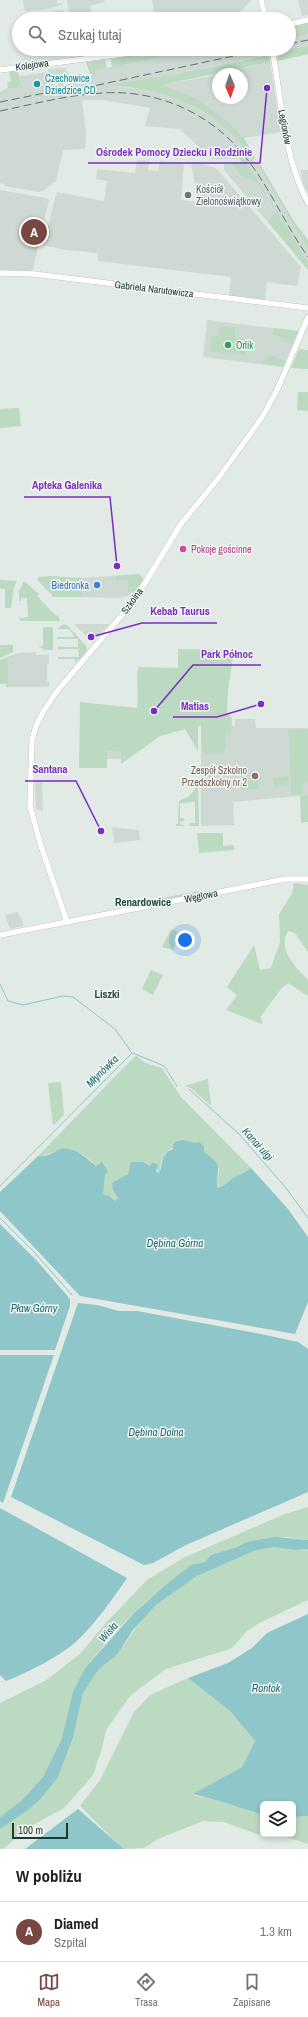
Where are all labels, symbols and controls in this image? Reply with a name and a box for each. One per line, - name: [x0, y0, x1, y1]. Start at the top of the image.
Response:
- search box: [12, 12, 296, 56]
- icon: search: [26, 23, 48, 45]
- text: Szukaj tutaj: [58, 24, 122, 45]
- street label: Kolejowa: [15, 56, 50, 74]
- north arrow: [212, 68, 248, 104]
- place label: Czechowice Dziedzice CD: [45, 72, 96, 97]
- marker: Czechowice Dziedzice CD: [32, 79, 42, 89]
- street label: Legionów: [275, 108, 295, 146]
- callout: Ośrodek Pomocy Dziecku i Rodzinie: [88, 140, 260, 163]
- text: Ośrodek Pomocy Dziecku i Rodzinie: [96, 145, 252, 159]
- place label: Kościół Zielonoświątkowy: [196, 183, 262, 208]
- marker: Kościół Zielonoświątkowy: [183, 190, 193, 200]
- pin: A: [21, 217, 47, 247]
- street label: Gabriela Narutowicza: [114, 278, 195, 300]
- place label: Orlik: [236, 339, 254, 352]
- marker: Orlik: [223, 340, 233, 350]
- callout: Apteka Galenika: [24, 474, 110, 497]
- text: Apteka Galenika: [32, 478, 102, 492]
- place label: Pokoje gościnne: [191, 543, 252, 556]
- marker: Pokoje gościnne: [178, 544, 188, 554]
- place label: Biedronka: [52, 579, 89, 592]
- marker: Biedronka: [92, 580, 102, 590]
- street label: Szkolna: [118, 585, 146, 617]
- callout: Kebab Taurus: [142, 600, 217, 623]
- text: Kebab Taurus: [150, 604, 210, 618]
- callout: Park Północ: [193, 642, 261, 665]
- text: Park Północ: [201, 647, 253, 661]
- callout: Matias: [173, 694, 217, 717]
- text: Matias: [181, 699, 209, 713]
- callout: Santana: [25, 758, 76, 781]
- text: Santana: [32, 762, 68, 776]
- place label: Zespół Szkolno Przedszkolny nr 2: [182, 764, 247, 789]
- marker: Zespół Szkolno Przedszkolny nr 2: [250, 771, 260, 781]
- street label: Węglowa: [183, 886, 219, 906]
- district label: Renardowice: [115, 895, 171, 909]
- your location: [175, 930, 195, 950]
- district label: Liszki: [94, 987, 120, 1001]
- water label: Młynówka: [83, 1052, 121, 1090]
- water label: Kanał ulgi: [239, 1124, 277, 1164]
- water label: Dębina Górna: [147, 1236, 203, 1250]
- water label: Pław Górny: [11, 1301, 58, 1315]
- water label: Dębina Dolna: [128, 1425, 184, 1439]
- water label: Wisła: [95, 1619, 121, 1645]
- water label: Rontok: [252, 1681, 281, 1695]
- map controls: [260, 1801, 296, 1837]
- button: layers: [260, 1801, 296, 1837]
- scale bar: [12, 1821, 68, 1840]
- text: 100 m: [18, 1823, 43, 1837]
- text: W pobliżu: [16, 1864, 82, 1887]
- text: Diamed: [54, 1913, 98, 1934]
- text: A: [25, 1923, 33, 1940]
- text: 1.3 km: [260, 1923, 292, 1940]
- text: Szpital: [54, 1934, 87, 1951]
- tab: Mapa: [38, 1971, 60, 2009]
- tab: Trasa: [135, 1971, 158, 2009]
- tab: Zapisane: [233, 1971, 270, 2009]

